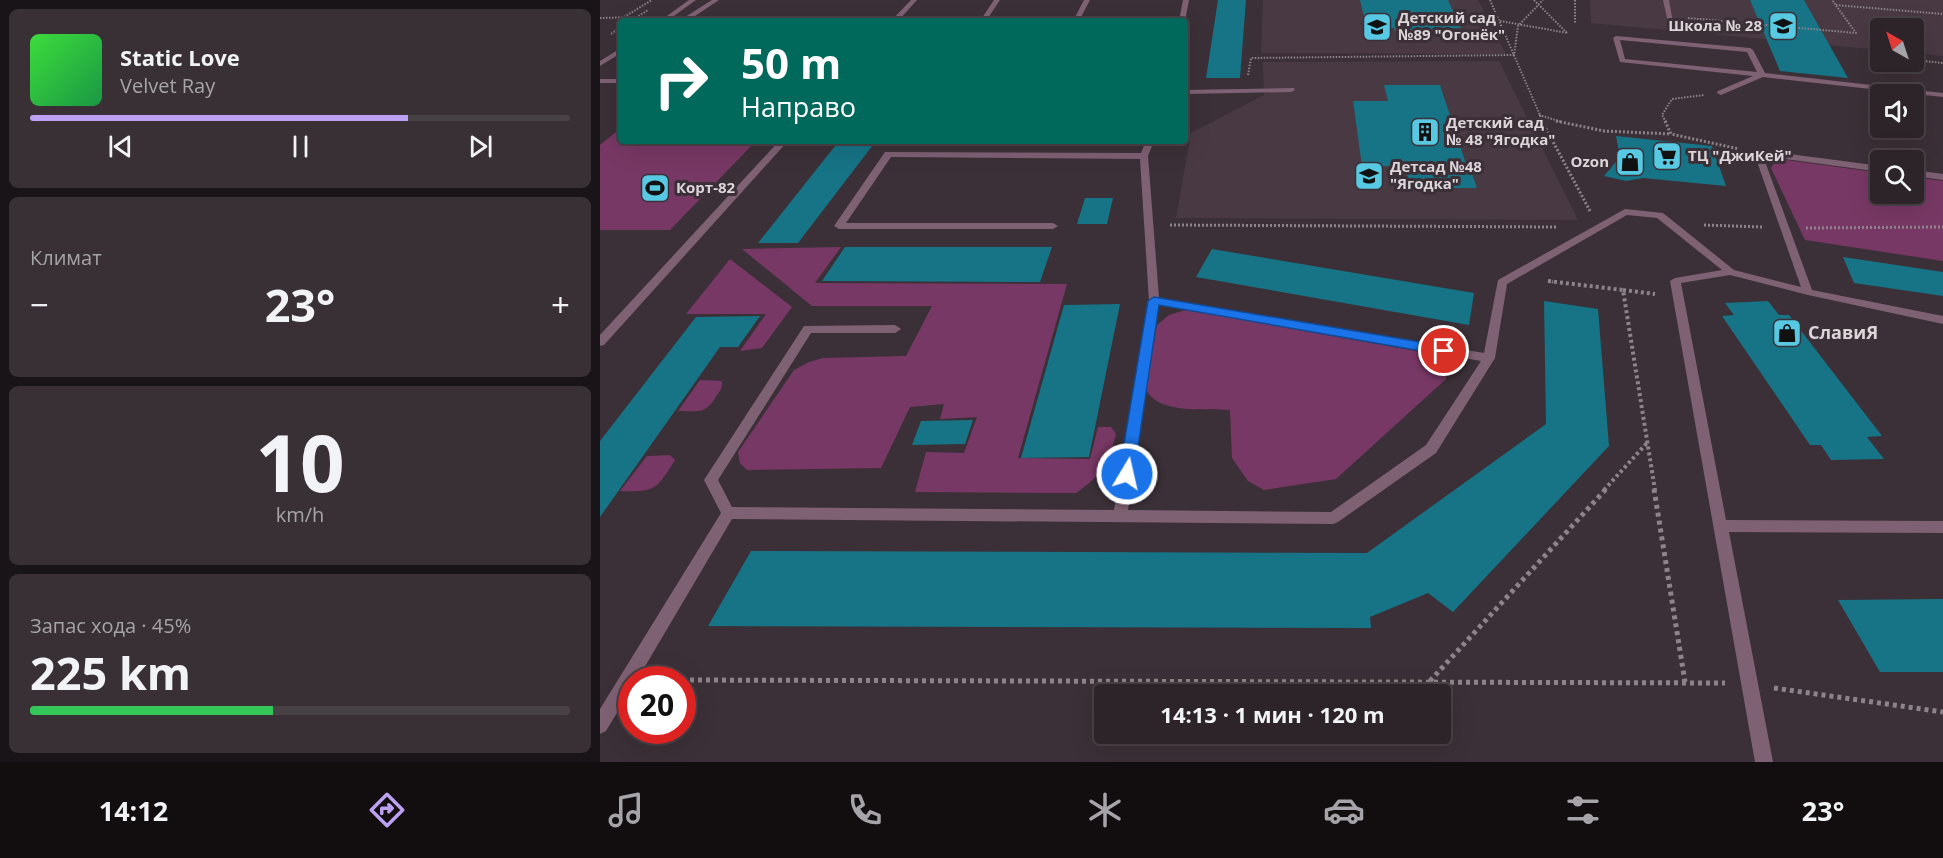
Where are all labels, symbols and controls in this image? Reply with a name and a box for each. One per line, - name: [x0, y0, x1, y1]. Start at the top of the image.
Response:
- place label: Детский сад №89 "Огонёк": [1398, 7, 1505, 44]
- school or university icon: Школа № 28: [1767, 10, 1799, 42]
- school or university icon: Детский сад №89 "Огонёк": [1361, 11, 1393, 43]
- place label: Школа № 28: [1668, 15, 1762, 35]
- north arrow: [1870, 18, 1924, 72]
- map controls: [1870, 18, 1924, 204]
- text: 50 m: [741, 34, 841, 91]
- text: Static Love: [120, 42, 240, 72]
- icon: right: [642, 42, 720, 120]
- text: Velvet Ray: [120, 72, 215, 99]
- button: sound: [1870, 84, 1924, 138]
- text: Направо: [741, 88, 856, 125]
- place label: Детский сад № 48 "Ягодка": [1446, 112, 1555, 149]
- building icon: Детский сад № 48 "Ягодка": [1409, 116, 1441, 148]
- icon: previous: [104, 130, 137, 163]
- icon: pause: [284, 130, 317, 163]
- icon: next: [464, 130, 497, 163]
- supermarket icon: ТЦ "ДжиКей": [1651, 140, 1683, 172]
- place label: ТЦ "ДжиКей": [1688, 145, 1792, 165]
- shop icon: Ozon: [1614, 146, 1646, 178]
- button: search: [1870, 150, 1924, 204]
- place label: Ozon: [1571, 151, 1609, 171]
- place label: Детсад №48 "Ягодка": [1390, 156, 1482, 193]
- school or university icon: Детсад №48 "Ягодка": [1353, 160, 1385, 192]
- sports icon: Корт-82: [639, 172, 671, 204]
- place label: Корт-82: [676, 177, 736, 197]
- text: Климат: [30, 244, 102, 271]
- text: 23°: [265, 274, 335, 335]
- text: −: [30, 282, 49, 327]
- text: +: [551, 282, 570, 327]
- shop icon: СлавиЯ: [1771, 317, 1803, 349]
- place label: СлавиЯ: [1808, 320, 1878, 344]
- pin: [1418, 325, 1469, 376]
- icon: arrive: [1427, 334, 1460, 367]
- text: 10: [255, 409, 345, 515]
- position arrow: [1095, 442, 1159, 506]
- text: km/h: [276, 501, 324, 528]
- text: Запас хода · 45%: [30, 612, 191, 639]
- text: 225 km: [30, 642, 191, 703]
- speed limit sign: 20: [618, 666, 696, 744]
- text: 14:13 · 1 мин · 120 m: [1160, 699, 1385, 729]
- icon: directions: [366, 789, 408, 831]
- icon: music: [605, 789, 647, 831]
- icon: phone: [844, 789, 886, 831]
- icon: climate: [1084, 789, 1126, 831]
- icon: car: [1323, 789, 1365, 831]
- icon: filters: [1562, 789, 1604, 831]
- text: 14:12: [99, 792, 168, 829]
- text: 23°: [1802, 792, 1844, 829]

